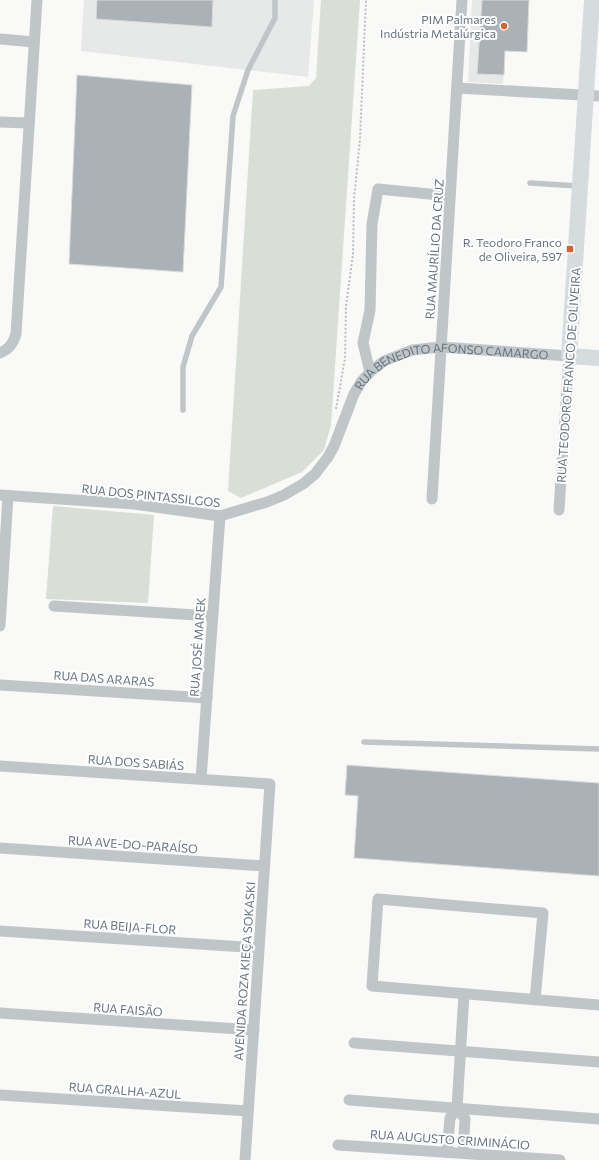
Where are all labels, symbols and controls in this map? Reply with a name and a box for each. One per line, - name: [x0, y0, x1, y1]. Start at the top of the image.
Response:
- place label: PIM Palmares Indústria Metalúrgica: [380, 12, 496, 40]
- marker: PIM Palmares Indústria Metalúrgica: [499, 21, 509, 31]
- street label: RUA MAURÍLIO DA CRUZ: [422, 178, 446, 320]
- place label: R. Teodoro Franco de Oliveira, 597: [463, 235, 562, 263]
- marker: R. Teodoro Franco de Oliveira, 597: [565, 244, 575, 254]
- street label: RUA TEODORO FRANCO DE OLIVEIRA: [553, 267, 583, 483]
- street label: RUA BENEDITO AFONSO CAMARGO: [351, 340, 549, 392]
- street label: RUA DOS PINTASSILGOS: [81, 481, 221, 509]
- street label: RUA JOSÉ MAREK: [187, 597, 208, 697]
- street label: RUA DAS ARARAS: [53, 667, 155, 689]
- street label: RUA DOS SABIÁS: [87, 752, 185, 772]
- street label: RUA AVE-DO-PARAÍSO: [68, 832, 199, 856]
- street label: AVENIDA ROZA KIEÇA SOKASKI: [231, 881, 257, 1061]
- street label: RUA BEIJA-FLOR: [83, 916, 177, 937]
- street label: RUA FAISÃO: [93, 1000, 163, 1018]
- street label: RUA GRALHA-AZUL: [68, 1079, 182, 1101]
- street label: RUA AUGUSTO CRIMINÁCIO: [370, 1126, 531, 1152]

